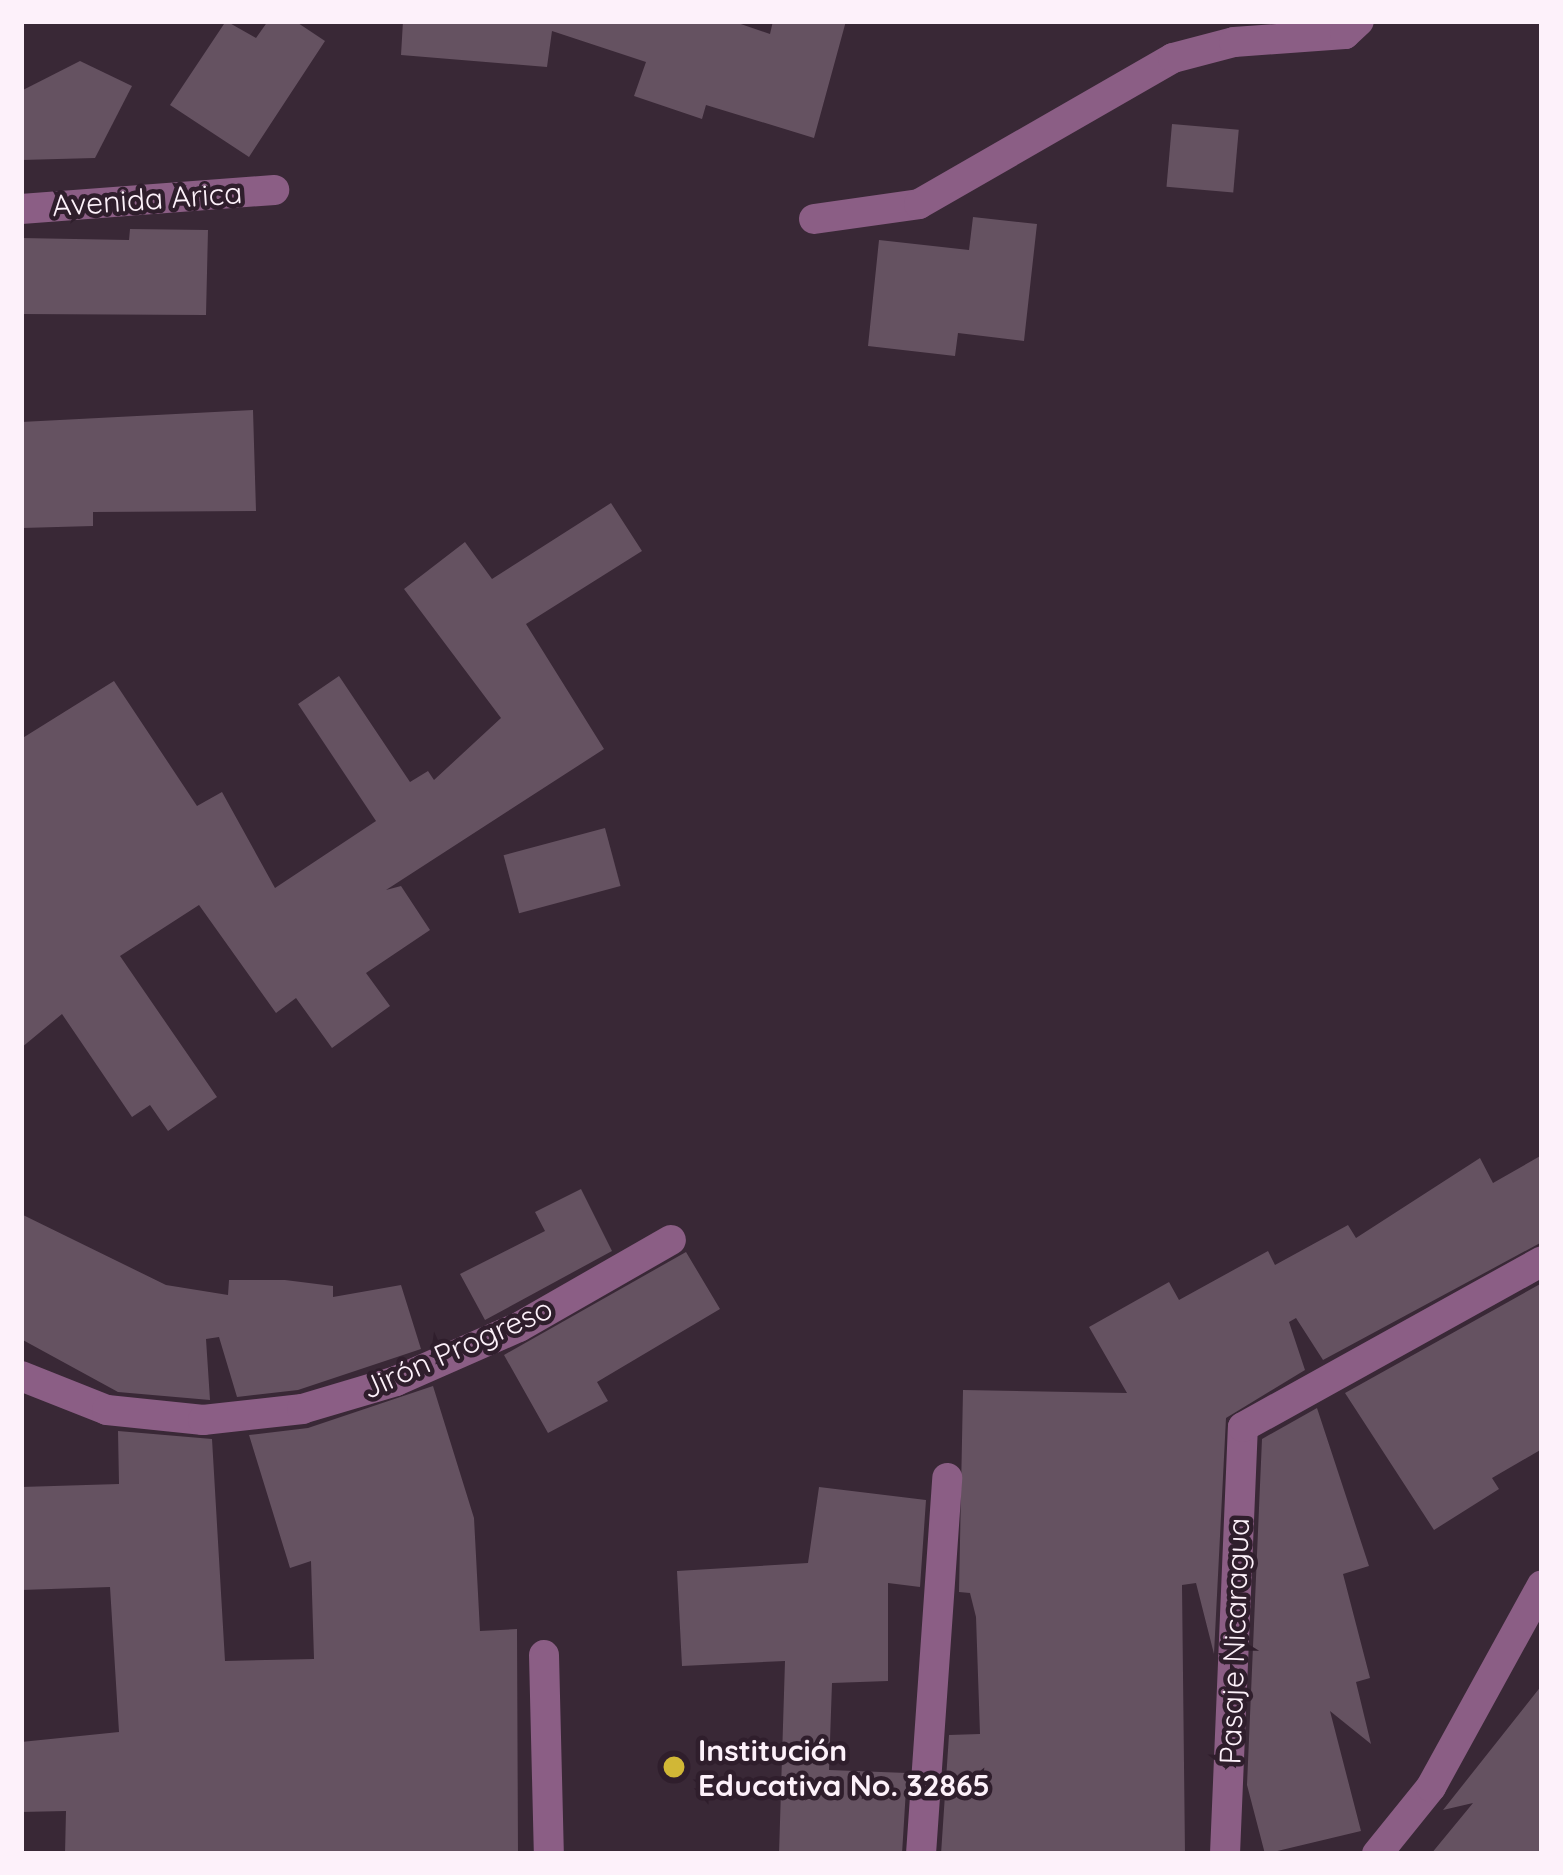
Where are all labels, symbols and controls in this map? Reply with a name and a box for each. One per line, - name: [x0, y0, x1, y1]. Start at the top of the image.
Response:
- street label: Avenida Arica: [51, 174, 243, 224]
- street label: Jirón Progreso: [356, 1290, 558, 1406]
- street label: Pasaje Nicaragua: [1212, 1517, 1256, 1765]
- place label: Institución Educativa No. 32865: [698, 1732, 990, 1802]
- marker: Institución Educativa No. 32865: [661, 1754, 687, 1780]

